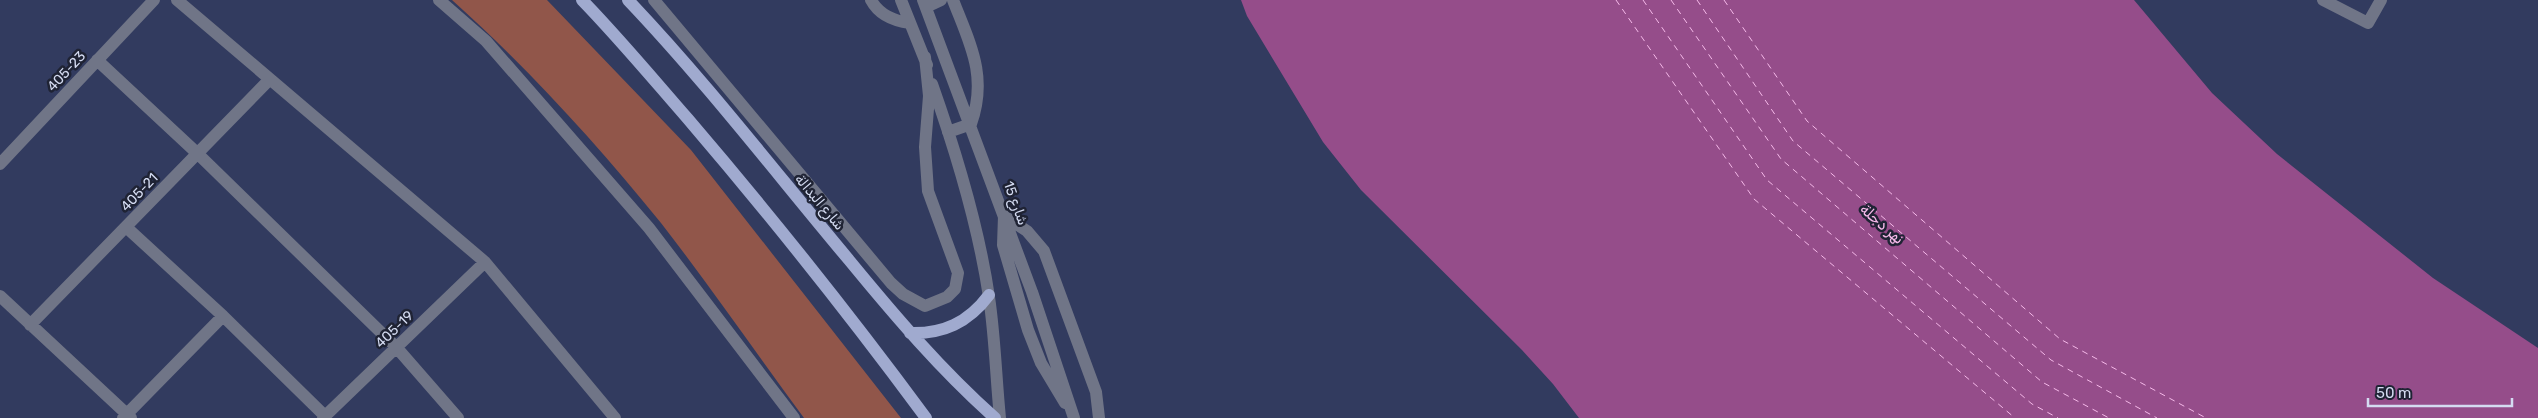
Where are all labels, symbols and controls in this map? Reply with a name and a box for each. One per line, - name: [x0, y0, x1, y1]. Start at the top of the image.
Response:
- street label: 405-23: [44, 48, 89, 95]
- street label: 405-21: [117, 170, 162, 215]
- street label: شارع البدالة: [790, 171, 848, 235]
- street label: شارع 15: [998, 179, 1031, 228]
- water label: نهر دجلة: [1856, 200, 1908, 248]
- street label: 405-19: [372, 307, 417, 352]
- scale bar: [2368, 376, 2512, 408]
- text: 50 m: [2376, 384, 2411, 402]

